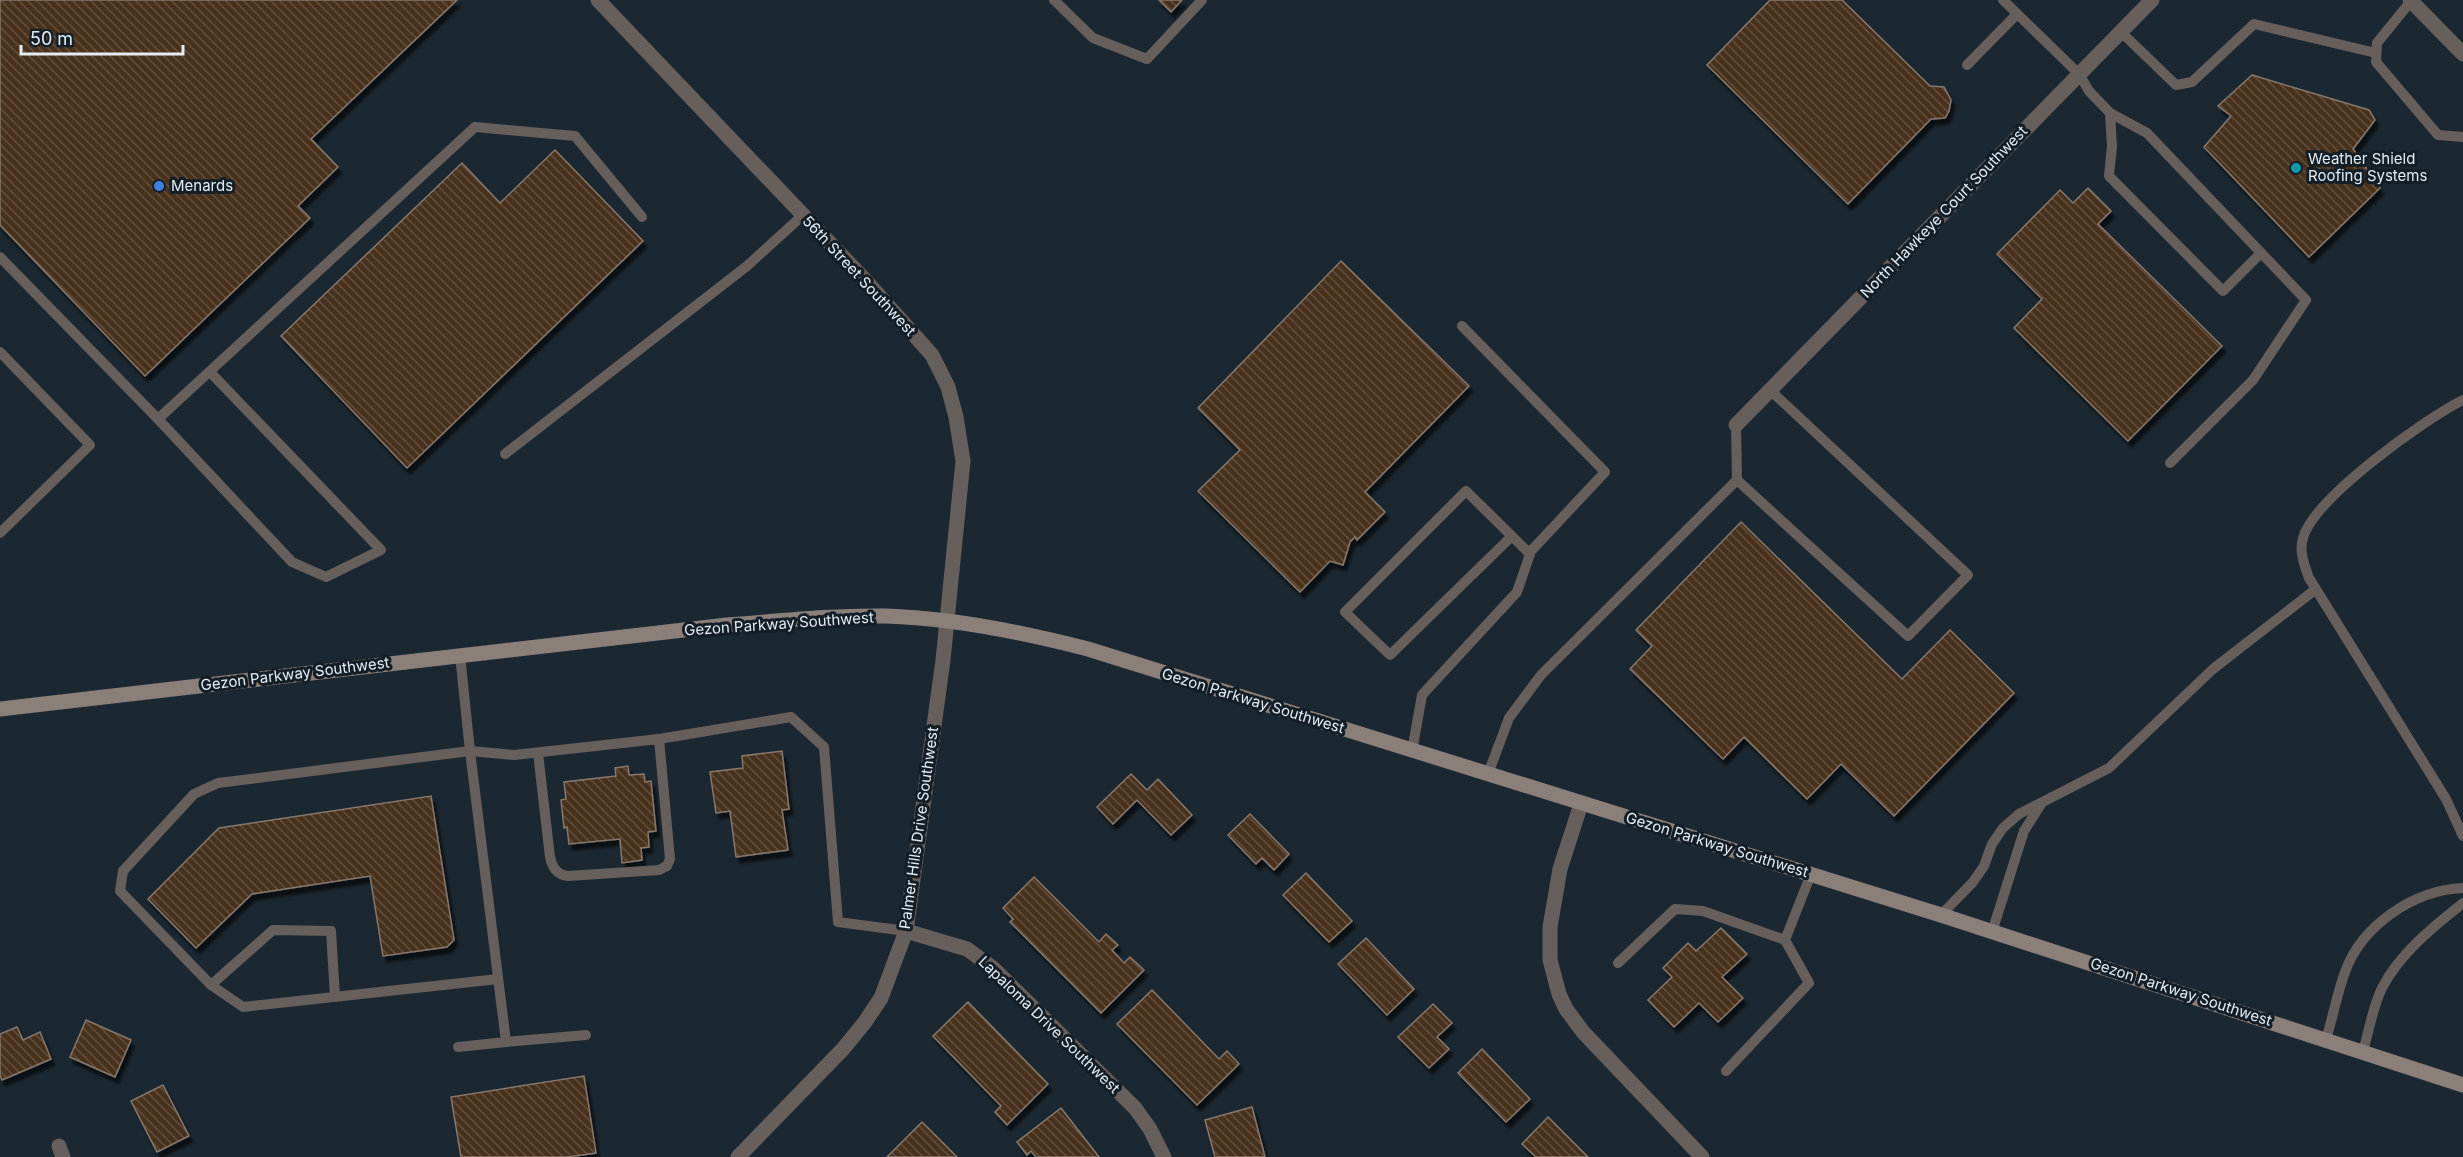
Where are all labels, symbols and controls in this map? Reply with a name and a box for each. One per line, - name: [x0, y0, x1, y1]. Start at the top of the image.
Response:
- scale bar: [21, 18, 183, 56]
- text: 50 m: [30, 28, 73, 49]
- street label: North Hawkeye Court Southwest: [1856, 121, 2031, 302]
- place label: Weather Shield Roofing Systems: [2308, 149, 2428, 185]
- marker: Weather Shield Roofing Systems: [2289, 161, 2303, 175]
- place label: Menards: [171, 176, 233, 195]
- marker: Menards: [152, 179, 166, 193]
- street label: 56th Street Southwest: [799, 211, 920, 340]
- street label: Gezon Parkway Southwest: [684, 607, 874, 640]
- street label: Gezon Parkway Southwest: [200, 652, 390, 695]
- street label: Gezon Parkway Southwest: [1160, 664, 1347, 737]
- street label: Palmer Hills Drive Southwest: [895, 726, 942, 930]
- street label: Gezon Parkway Southwest: [1624, 808, 1811, 881]
- street label: Lapaloma Drive Southwest: [975, 952, 1124, 1097]
- street label: Gezon Parkway Southwest: [2088, 953, 2274, 1030]

